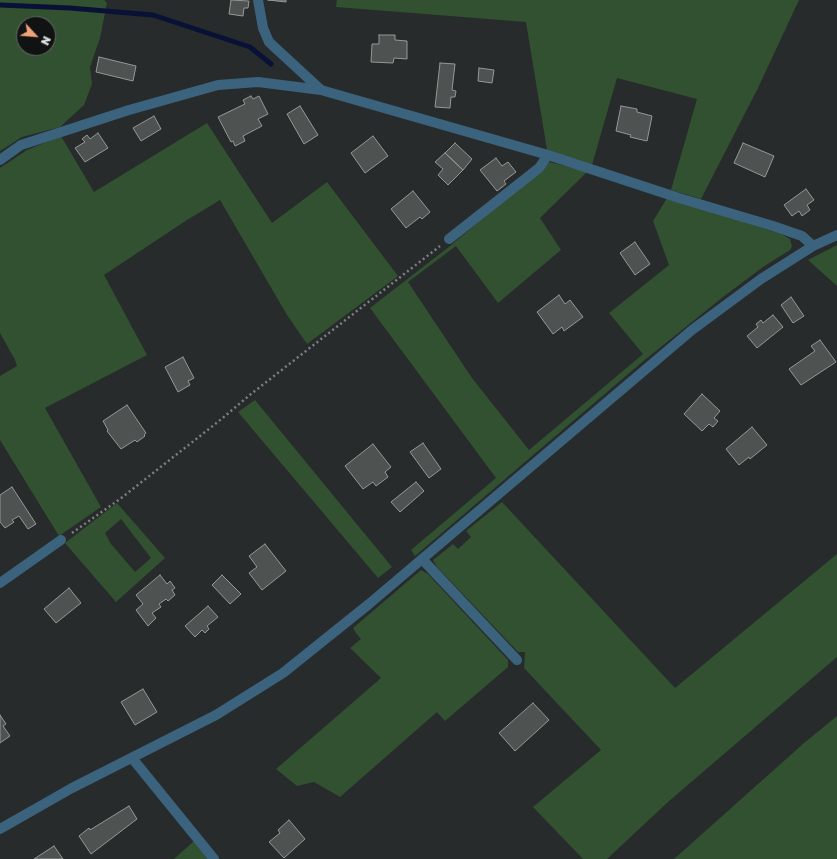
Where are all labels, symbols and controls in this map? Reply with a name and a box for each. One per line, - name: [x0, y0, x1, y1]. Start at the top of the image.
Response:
- north arrow: [16, 16, 56, 56]
- text: N: [39, 34, 54, 48]

